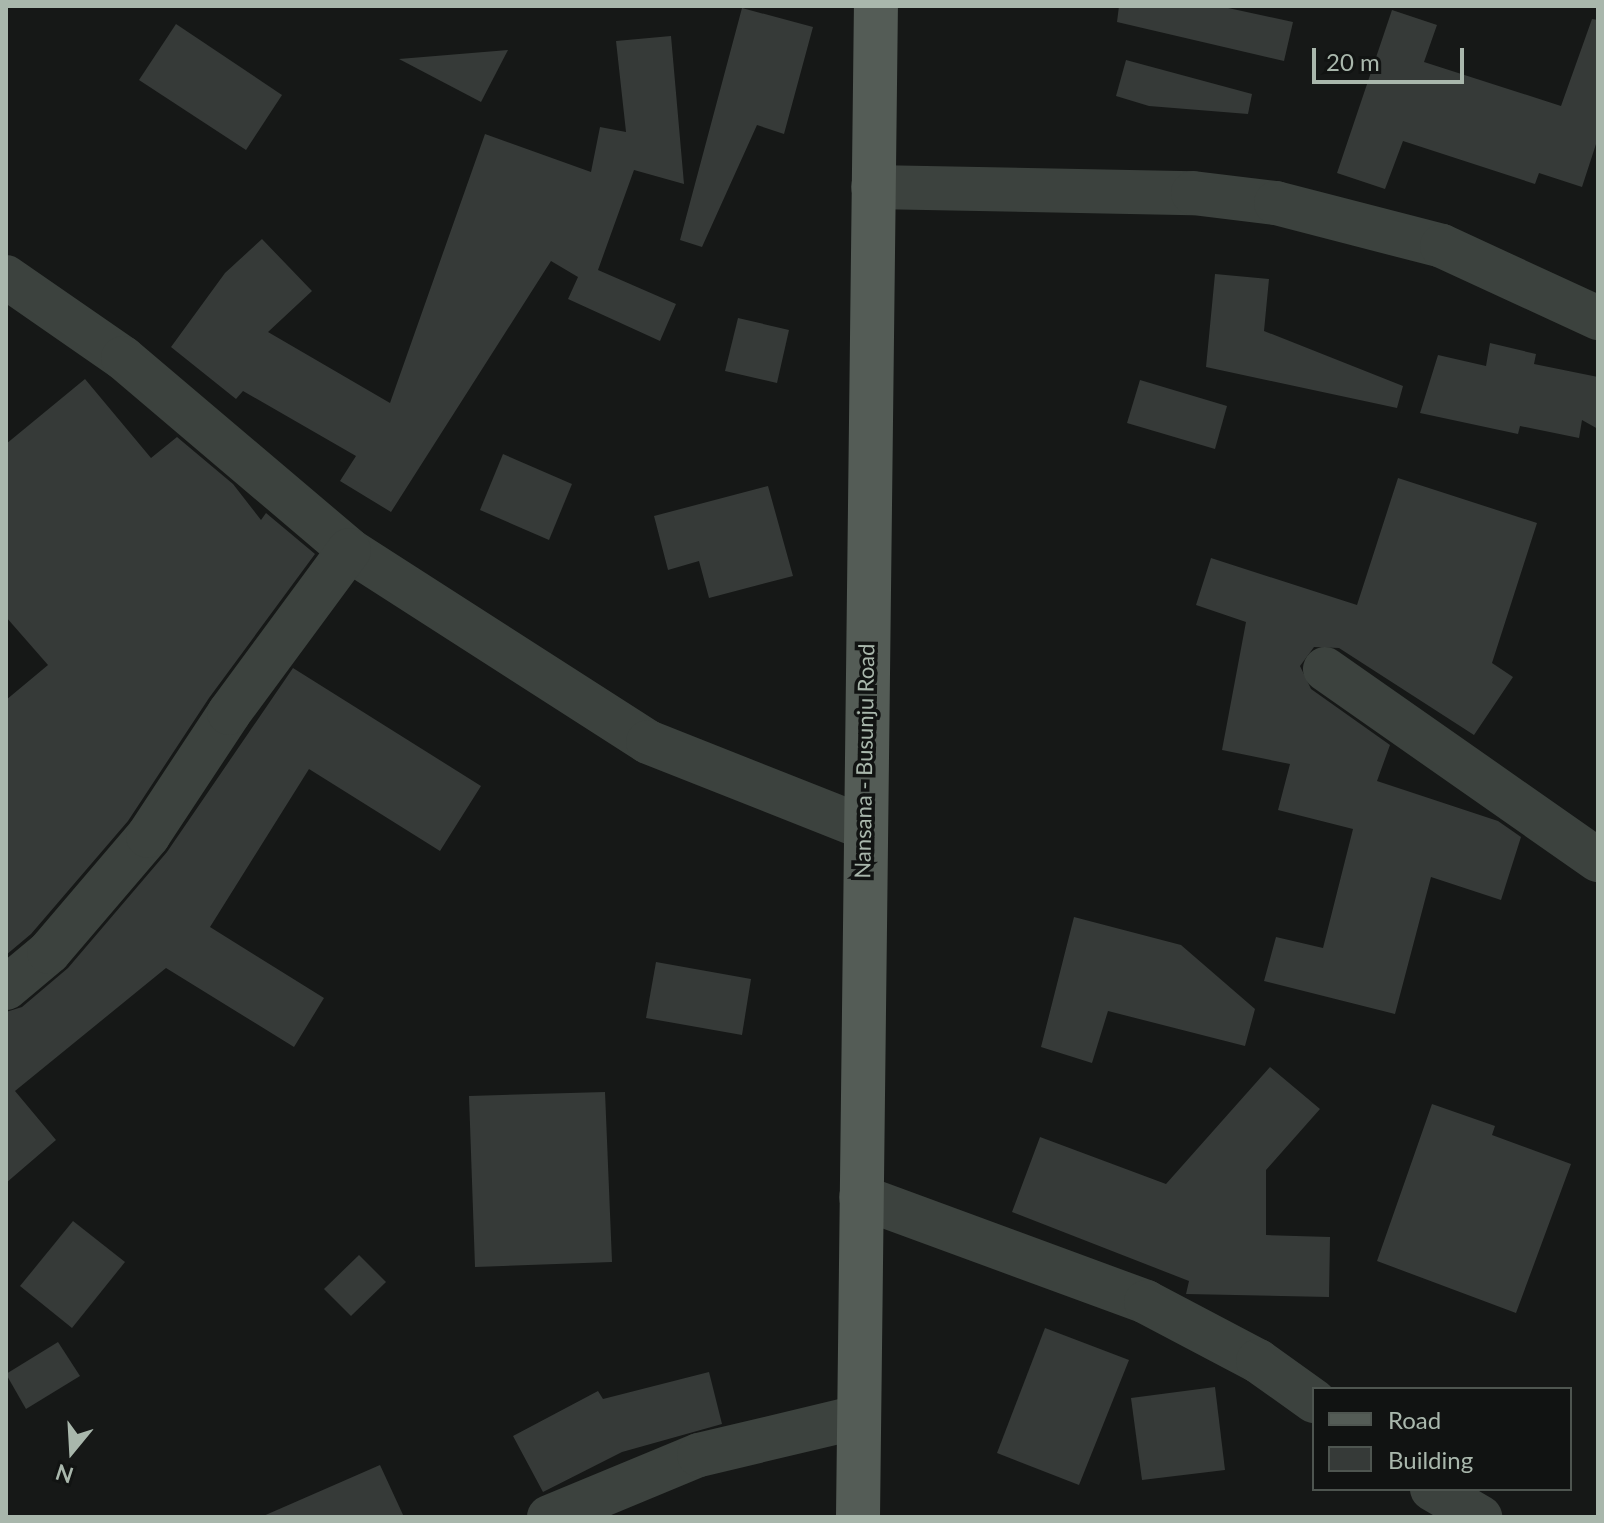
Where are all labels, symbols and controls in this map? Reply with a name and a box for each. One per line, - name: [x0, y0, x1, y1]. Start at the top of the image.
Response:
- scale bar: [1316, 32, 1468, 82]
- text: 20 m: [1326, 47, 1380, 76]
- street label: Nansana - Busunju Road: [849, 643, 879, 879]
- legend: [1312, 1387, 1572, 1491]
- text: Road: [1388, 1405, 1441, 1434]
- north arrow: [32, 1411, 112, 1491]
- text: Building: [1388, 1445, 1473, 1474]
- text: N: [52, 1459, 77, 1490]

